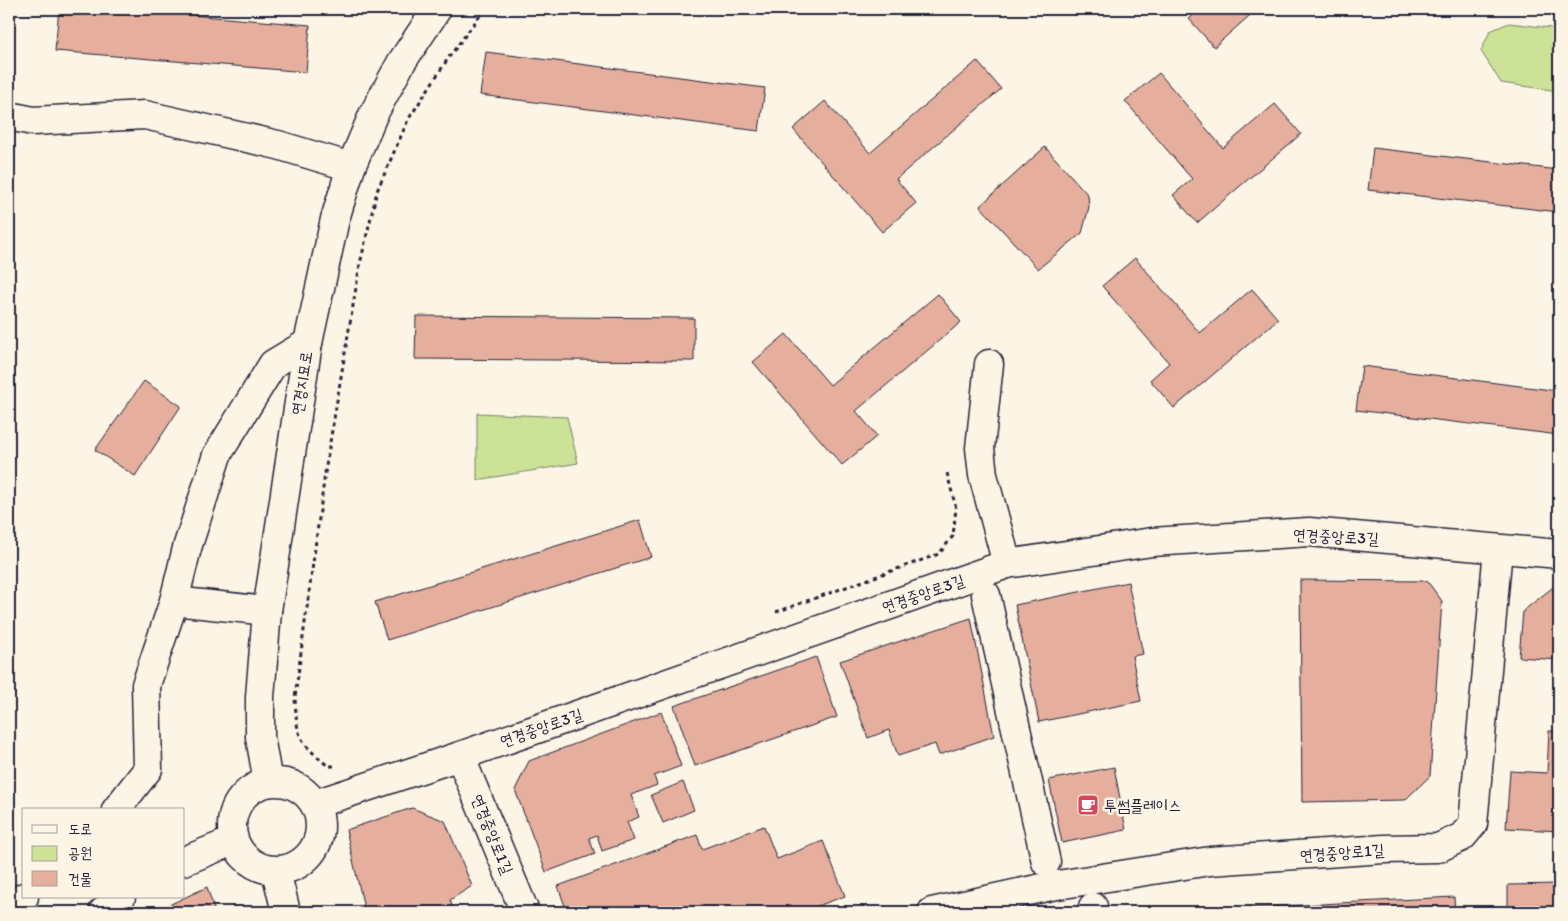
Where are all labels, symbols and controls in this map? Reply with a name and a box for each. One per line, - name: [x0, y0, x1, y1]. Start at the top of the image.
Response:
- street label: 연경지묘로: [287, 350, 316, 416]
- street label: 연경중앙로3길: [1293, 525, 1380, 548]
- street label: 연경중앙로3길: [879, 570, 967, 616]
- street label: 연경중앙로3길: [497, 704, 585, 750]
- street label: 연경중앙로1길: [468, 791, 517, 877]
- cafe icon: 투썸플레이스: [1076, 793, 1100, 817]
- place label: 투썸플레이스: [1104, 796, 1181, 815]
- legend: [22, 808, 185, 898]
- text: 도로: [68, 820, 92, 838]
- street label: 연경중앙로1길: [1299, 840, 1385, 865]
- text: 공원: [68, 844, 92, 862]
- text: 건물: [68, 870, 92, 888]

